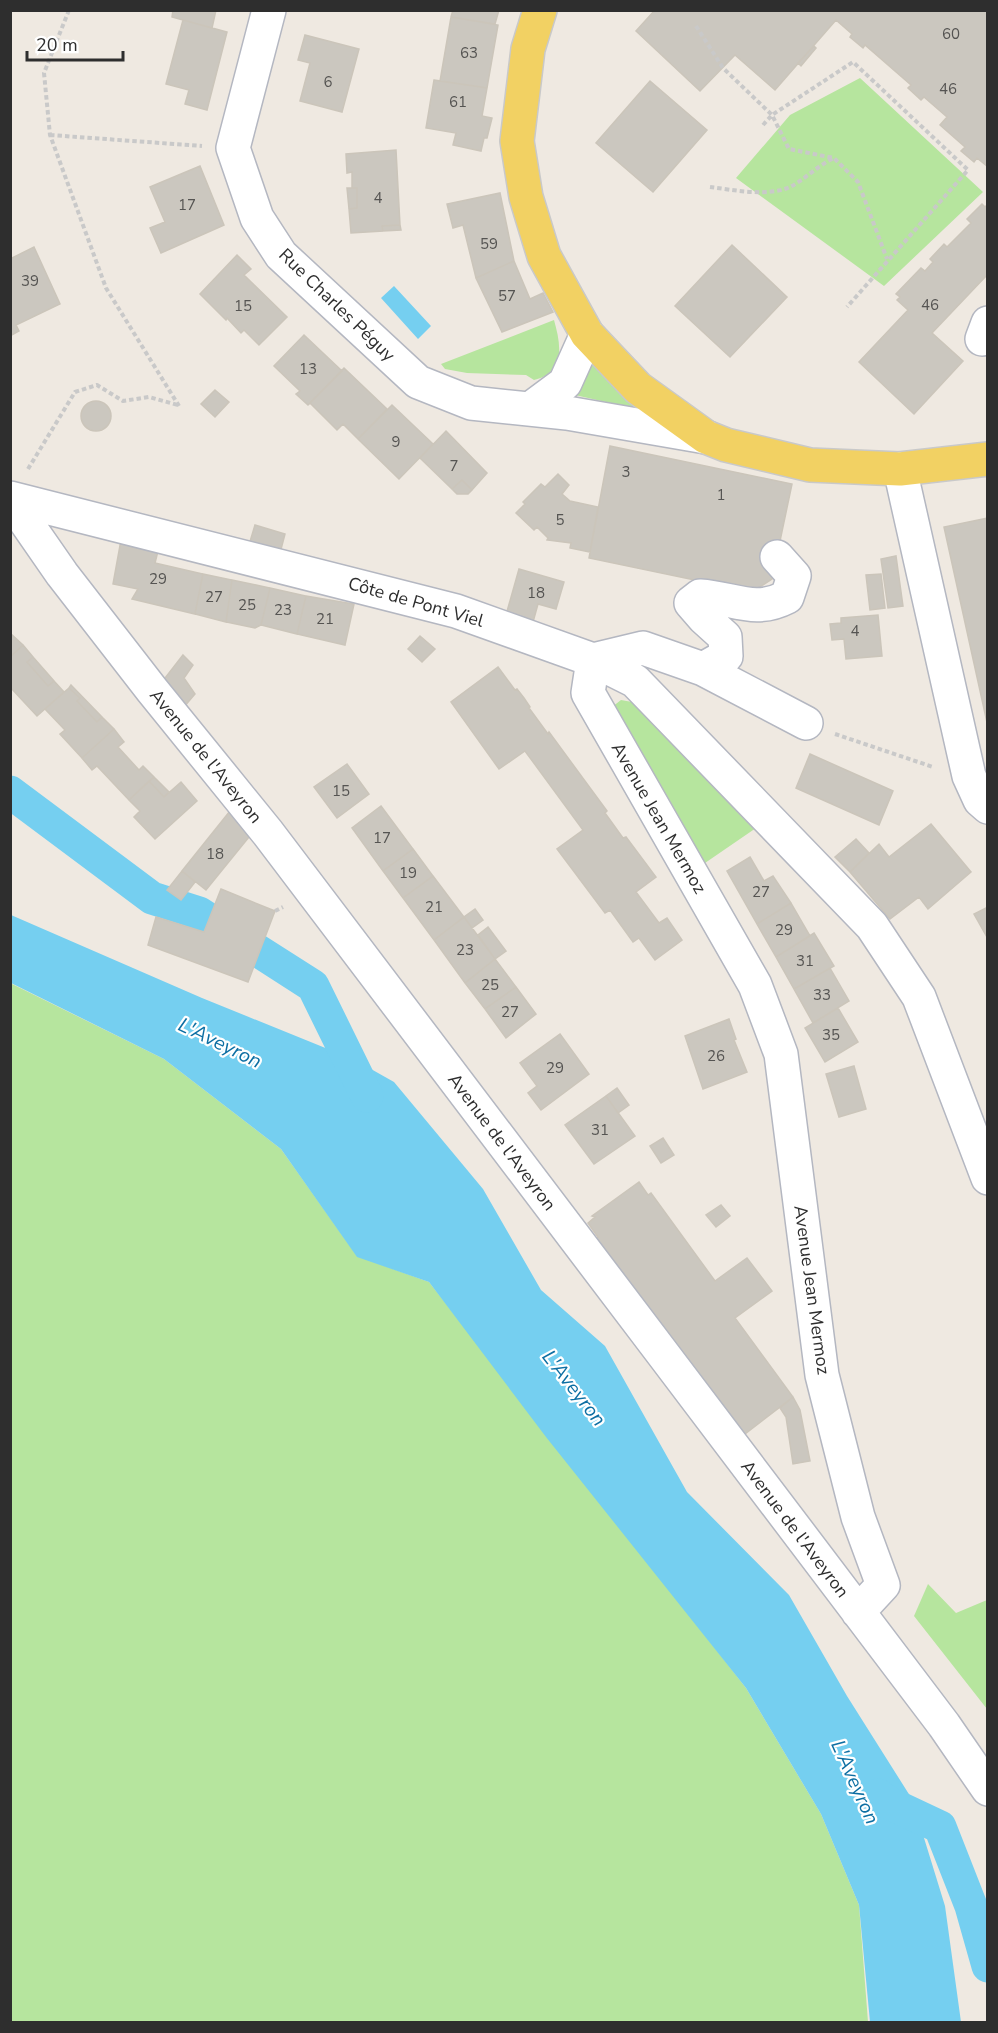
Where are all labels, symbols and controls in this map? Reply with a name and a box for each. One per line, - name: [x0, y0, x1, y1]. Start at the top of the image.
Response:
- scale bar: [27, 24, 123, 62]
- house number: 60: [942, 24, 960, 44]
- text: 20 m: [36, 33, 78, 57]
- house number: 63: [460, 43, 478, 63]
- house number: 6: [323, 72, 333, 92]
- house number: 46: [939, 79, 957, 99]
- house number: 61: [449, 92, 467, 112]
- house number: 4: [373, 188, 383, 208]
- house number: 17: [178, 195, 196, 215]
- house number: 59: [480, 234, 498, 254]
- street label: Rue Charles Péguy: [274, 243, 401, 367]
- house number: 39: [21, 271, 39, 291]
- house number: 57: [498, 286, 516, 306]
- house number: 46: [921, 295, 939, 315]
- house number: 15: [234, 296, 252, 316]
- house number: 13: [299, 359, 317, 379]
- house number: 9: [391, 432, 401, 452]
- house number: 7: [449, 456, 459, 476]
- house number: 3: [621, 462, 631, 482]
- house number: 1: [716, 485, 726, 505]
- house number: 5: [555, 510, 565, 530]
- house number: 29: [149, 569, 167, 589]
- street label: Côte de Pont Viel: [345, 571, 487, 633]
- house number: 18: [527, 583, 545, 603]
- house number: 27: [205, 587, 223, 607]
- house number: 25: [238, 595, 256, 615]
- house number: 23: [274, 600, 292, 620]
- house number: 21: [316, 609, 334, 629]
- house number: 4: [850, 621, 860, 641]
- street label: Avenue de l'Aveyron: [144, 684, 268, 828]
- street label: Avenue Jean Mermoz: [606, 738, 712, 898]
- house number: 15: [332, 781, 350, 801]
- house number: 17: [373, 828, 391, 848]
- house number: 18: [206, 844, 224, 864]
- house number: 19: [399, 863, 417, 883]
- house number: 27: [752, 882, 770, 902]
- house number: 21: [425, 897, 443, 917]
- house number: 29: [775, 920, 793, 940]
- house number: 23: [456, 940, 474, 960]
- house number: 31: [796, 951, 814, 971]
- house number: 25: [481, 975, 499, 995]
- house number: 33: [813, 985, 831, 1005]
- house number: 27: [501, 1002, 519, 1022]
- water label: L'Aveyron: [174, 1011, 266, 1075]
- house number: 35: [822, 1025, 840, 1045]
- house number: 26: [707, 1046, 725, 1066]
- house number: 29: [546, 1058, 564, 1078]
- street label: Avenue de l'Aveyron: [442, 1068, 562, 1216]
- house number: 31: [591, 1120, 609, 1140]
- street label: Avenue Jean Mermoz: [788, 1204, 836, 1376]
- water label: L'Aveyron: [536, 1344, 612, 1432]
- street label: Avenue de l'Aveyron: [735, 1455, 855, 1603]
- water label: L'Aveyron: [824, 1735, 886, 1829]

